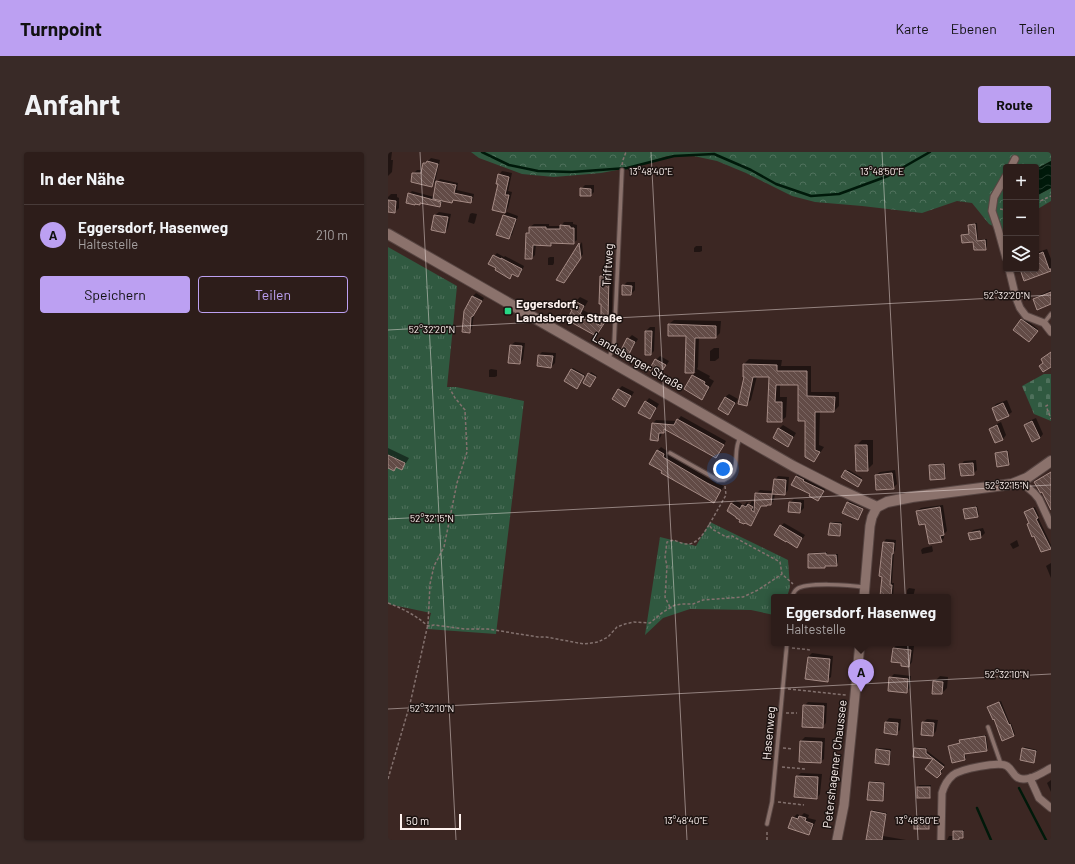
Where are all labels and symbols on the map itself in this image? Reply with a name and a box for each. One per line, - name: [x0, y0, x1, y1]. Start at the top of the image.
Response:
- text: 13°48'40"E: [629, 165, 673, 177]
- text: 13°48'50"E: [860, 165, 904, 177]
- street label: Triftweg: [599, 243, 615, 287]
- text: 52°32'20"N: [984, 289, 1030, 301]
- place label: Eggersdorf, Landsberger Straße: [516, 296, 623, 324]
- marker: Eggersdorf, Landsberger Straße: [503, 306, 513, 316]
- text: 52°32'20"N: [409, 323, 455, 335]
- street label: Landsberger Straße: [590, 329, 687, 393]
- your location: [713, 459, 733, 479]
- text: 52°32'15"N: [985, 479, 1029, 491]
- text: 52°32'15"N: [410, 512, 454, 524]
- pin: A: [848, 659, 874, 692]
- text: 52°32'10"N: [985, 668, 1029, 680]
- street label: Petershagener Chaussee: [819, 699, 849, 829]
- text: 52°32'10"N: [410, 702, 454, 714]
- street label: Hasenweg: [759, 706, 777, 760]
- scale bar: [400, 812, 461, 831]
- text: 13°48'40"E: [664, 814, 708, 826]
- text: 13°48'50"E: [895, 814, 939, 826]

